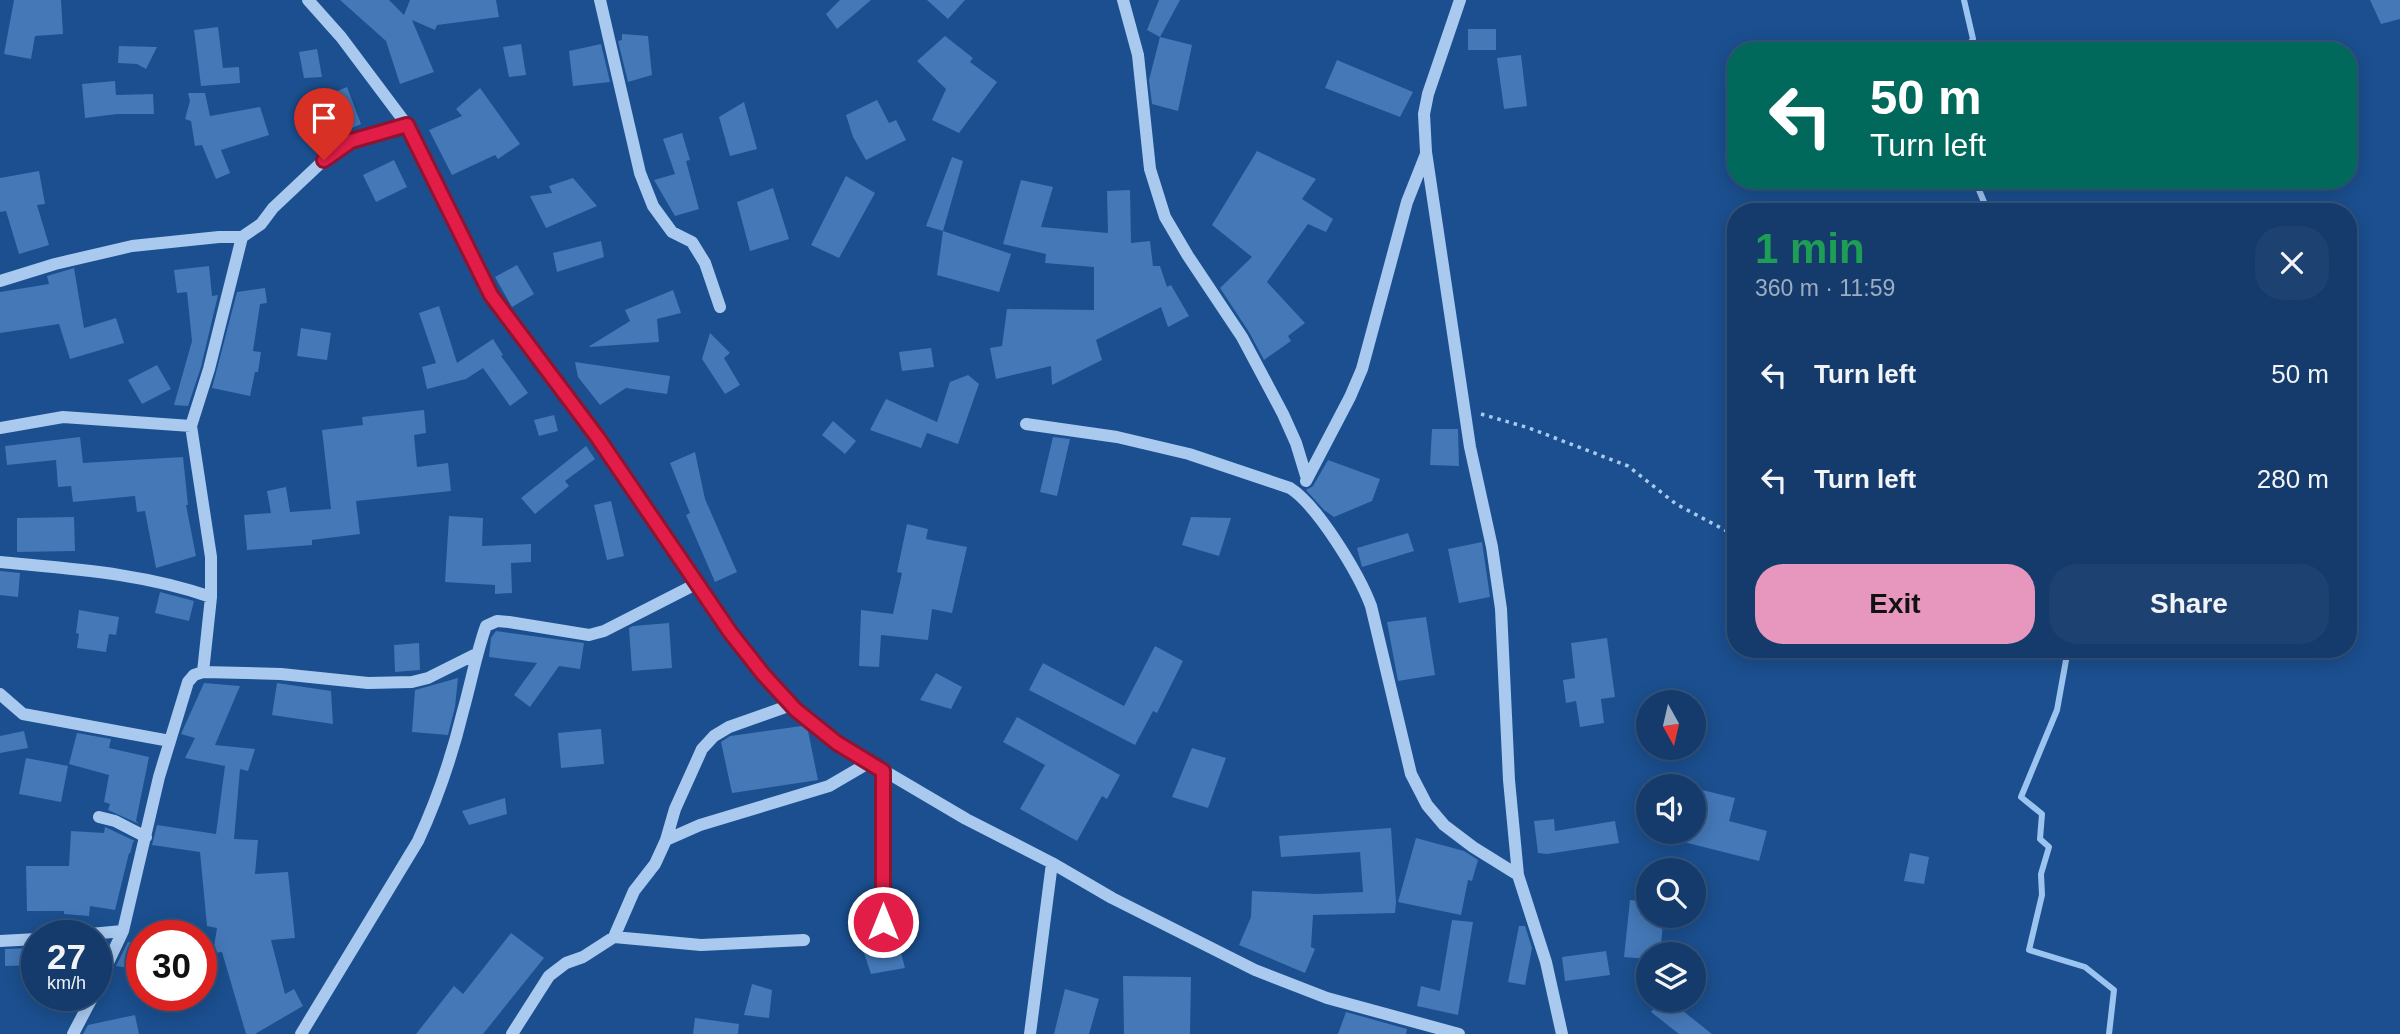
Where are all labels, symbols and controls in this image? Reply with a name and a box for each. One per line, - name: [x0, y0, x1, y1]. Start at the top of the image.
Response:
- icon: left: [1755, 70, 1846, 161]
- text: 50 m: [1870, 70, 1982, 124]
- pin: [294, 88, 354, 160]
- icon: arrive: [305, 99, 343, 137]
- text: Turn left: [1870, 127, 1986, 163]
- text: 1 min: [1755, 225, 1865, 272]
- button: close: [2255, 226, 2329, 300]
- text: 360 m · 11:59: [1755, 275, 1895, 301]
- icon: left: [1755, 356, 1793, 394]
- text: Turn left: [1814, 359, 1916, 389]
- text: 50 m: [2271, 359, 2329, 389]
- icon: left: [1755, 461, 1793, 499]
- text: Turn left: [1814, 464, 1916, 494]
- text: 280 m: [2257, 464, 2329, 494]
- button: Exit: [1755, 564, 2035, 644]
- button: Share: [2049, 564, 2329, 644]
- north arrow: [1636, 690, 1706, 760]
- map controls: [1636, 690, 1706, 1012]
- button: sound: [1636, 774, 1706, 844]
- button: search: [1636, 858, 1706, 928]
- position arrow: [846, 885, 920, 959]
- speed limit sign: 30: [126, 920, 217, 1011]
- text: 27: [47, 937, 86, 976]
- button: layers: [1636, 942, 1706, 1012]
- text: km/h: [47, 973, 86, 993]

